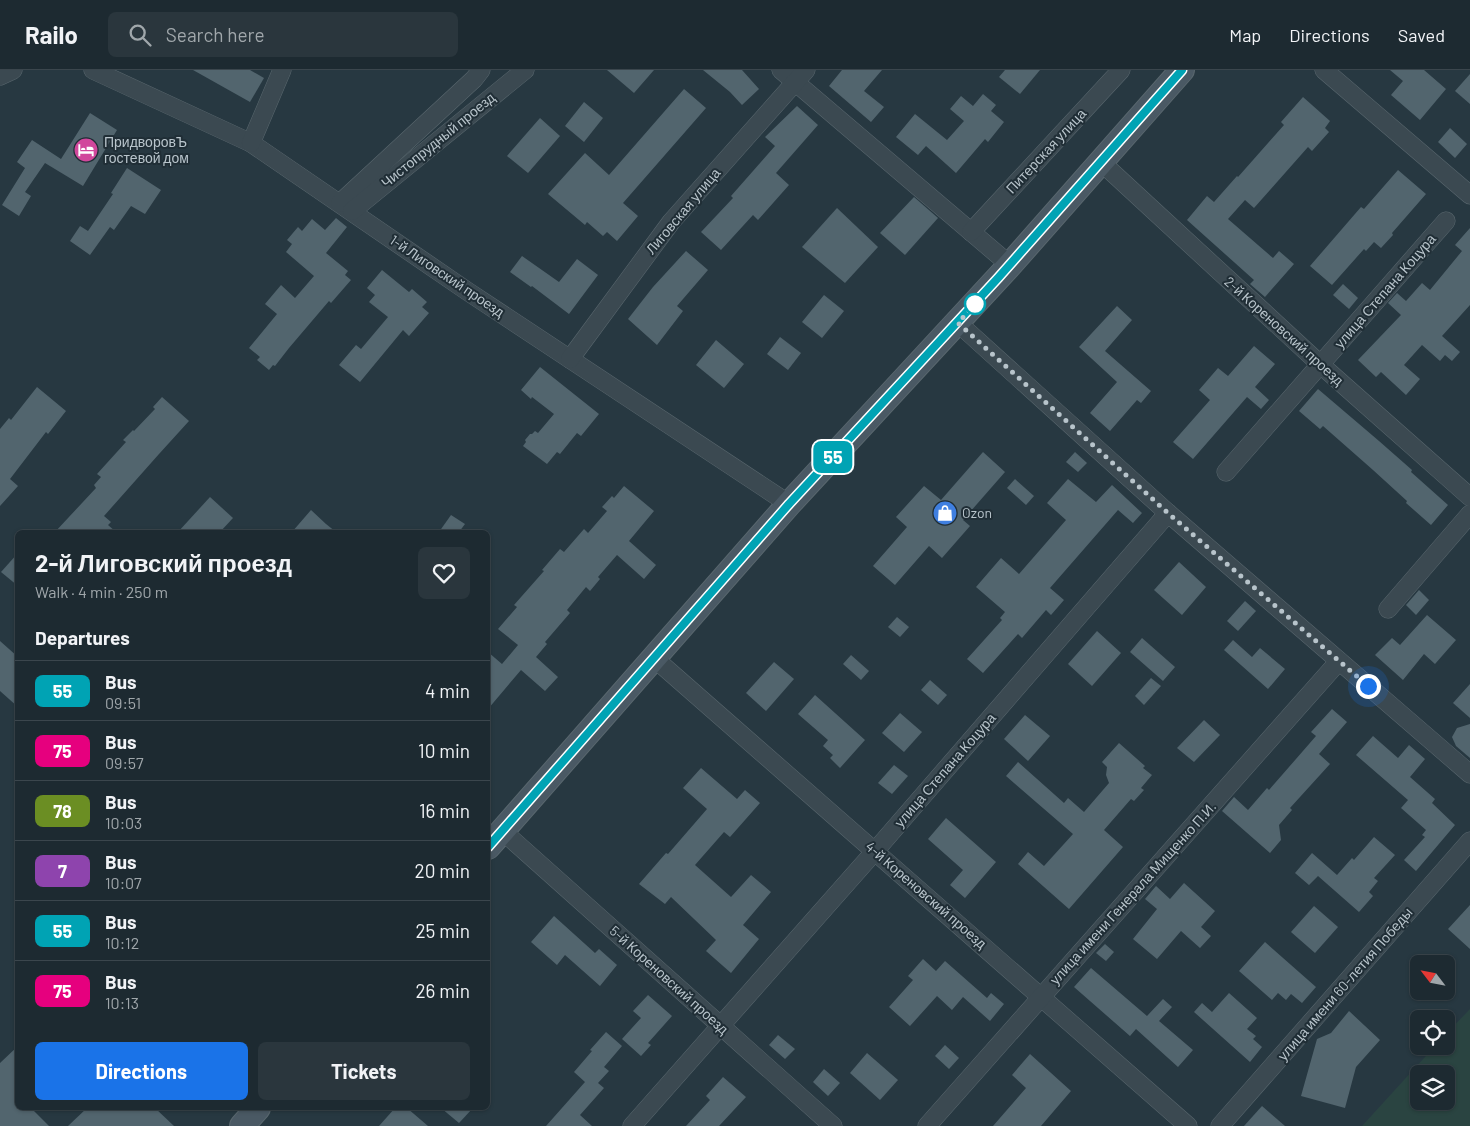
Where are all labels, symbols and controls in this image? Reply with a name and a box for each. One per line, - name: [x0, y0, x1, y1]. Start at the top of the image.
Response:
- search box: [108, 12, 458, 57]
- text: Railo: [25, 20, 78, 49]
- icon: search: [126, 21, 154, 49]
- text: Search here: [166, 23, 265, 46]
- text: Map: [1229, 24, 1261, 46]
- text: Directions: [1289, 24, 1370, 46]
- text: Saved: [1398, 24, 1445, 46]
- street label: Чистопрудный проезд: [377, 89, 498, 191]
- street label: Питерская улица: [1002, 105, 1089, 197]
- place label: ПридворовЪ гостевой дом: [104, 133, 189, 166]
- hotel icon: ПридворовЪ гостевой дом: [73, 137, 99, 163]
- street label: Лиговская улица: [642, 164, 724, 257]
- street label: улица Степана Коцура: [1330, 230, 1439, 351]
- street label: 1-й Лиговский проезд: [387, 231, 508, 320]
- street label: 2-й Кореновский проезд: [1221, 273, 1347, 389]
- unlabelled marker: [964, 293, 986, 315]
- line badge: 55: [810, 441, 856, 473]
- text: 55: [823, 446, 843, 468]
- shop icon: Ozon: [932, 500, 958, 526]
- place label: Ozon: [962, 504, 992, 521]
- button: heart: [418, 547, 470, 599]
- text: 2-й Лиговский проезд: [35, 548, 292, 577]
- text: Walk · 4 min · 250 m: [35, 582, 168, 601]
- text: Departures: [35, 626, 130, 649]
- text: Bus: [105, 670, 137, 693]
- your location: [1356, 674, 1381, 699]
- text: 4 min: [425, 679, 470, 702]
- text: 55: [53, 680, 72, 702]
- text: 09:51: [105, 693, 141, 712]
- street label: улица Степана Коцура: [890, 709, 999, 830]
- text: Bus: [105, 730, 137, 753]
- text: 10 min: [418, 739, 470, 762]
- text: 75: [53, 740, 72, 762]
- text: 09:57: [105, 753, 144, 772]
- text: Bus: [105, 790, 137, 813]
- street label: улица имени Генерала Мищенко П.И.: [1046, 798, 1219, 988]
- text: 16 min: [419, 799, 470, 822]
- text: 78: [53, 800, 72, 822]
- text: 10:03: [105, 813, 142, 832]
- street label: 4-й Кореновский проезд: [862, 837, 990, 952]
- text: Bus: [105, 850, 137, 873]
- text: 20 min: [414, 859, 470, 882]
- text: 7: [58, 860, 67, 882]
- text: 10:07: [105, 873, 142, 892]
- street label: улица имени 60-летия Победы: [1274, 904, 1416, 1064]
- text: Bus: [105, 910, 137, 933]
- text: 25 min: [415, 919, 470, 942]
- text: 55: [53, 920, 72, 942]
- street label: 5-й Кореновский проезд: [606, 922, 732, 1038]
- text: 10:12: [105, 933, 139, 952]
- north arrow: [1410, 955, 1455, 1000]
- map controls: [1410, 955, 1455, 1110]
- text: Bus: [105, 970, 137, 993]
- text: 26 min: [415, 979, 470, 1002]
- text: 75: [53, 980, 72, 1002]
- text: 10:13: [105, 993, 139, 1012]
- button: locate: [1410, 1010, 1455, 1055]
- button: Directions: [35, 1042, 248, 1100]
- button: Tickets: [258, 1042, 470, 1100]
- button: layers: [1410, 1065, 1455, 1110]

